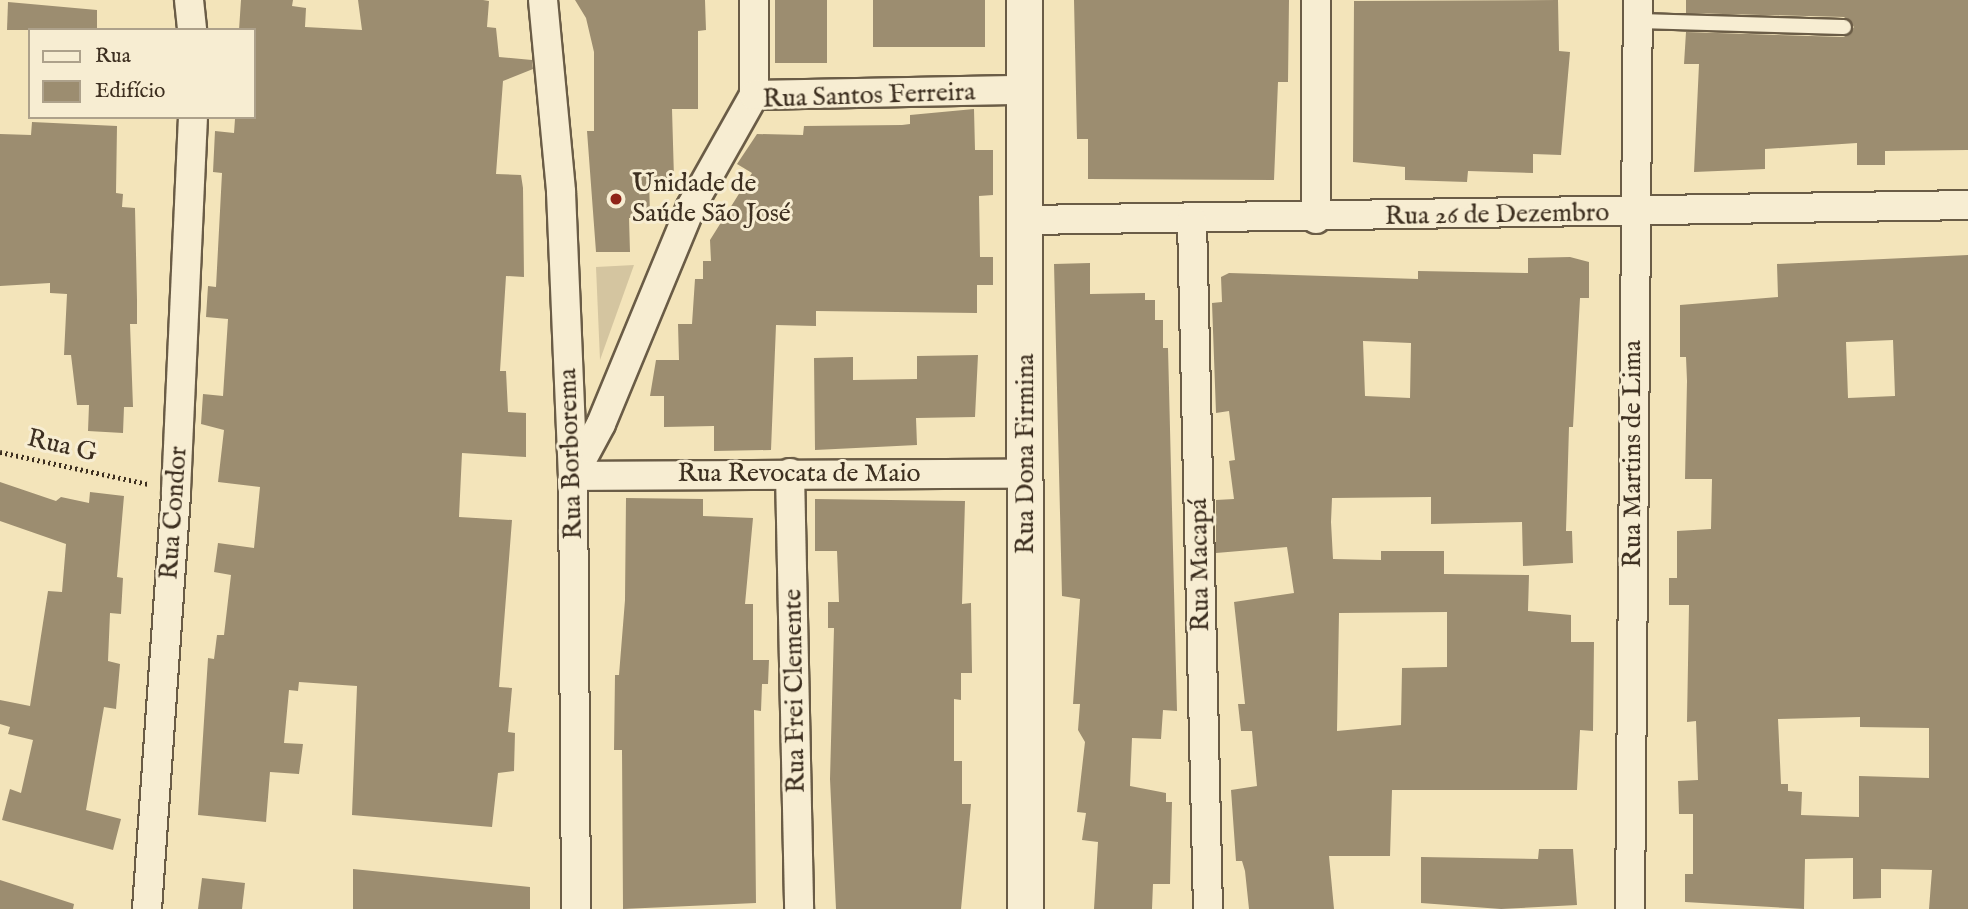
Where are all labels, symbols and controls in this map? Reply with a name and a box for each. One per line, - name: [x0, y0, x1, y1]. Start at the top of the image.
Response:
- legend: [28, 28, 256, 119]
- text: Rua: [95, 43, 131, 70]
- street label: Rua Santos Ferreira: [762, 77, 976, 115]
- text: Edifício: [95, 78, 165, 105]
- place label: Unidade de Saúde São José: [632, 168, 791, 230]
- marker: Unidade de Saúde São José: [606, 189, 626, 209]
- street label: Rua 26 de Dezembro: [1384, 197, 1610, 233]
- street label: Rua Martins de Lima: [1617, 340, 1649, 568]
- street label: Rua Dona Firmina: [1010, 354, 1042, 554]
- street label: Rua Borborema: [552, 368, 590, 540]
- street label: Rua G: [24, 423, 100, 469]
- street label: Rua Condor: [154, 445, 194, 581]
- street label: Rua Revocata de Maio: [677, 458, 921, 490]
- street label: Rua Macapá: [1183, 498, 1217, 632]
- street label: Rua Frei Clemente: [778, 589, 812, 793]

